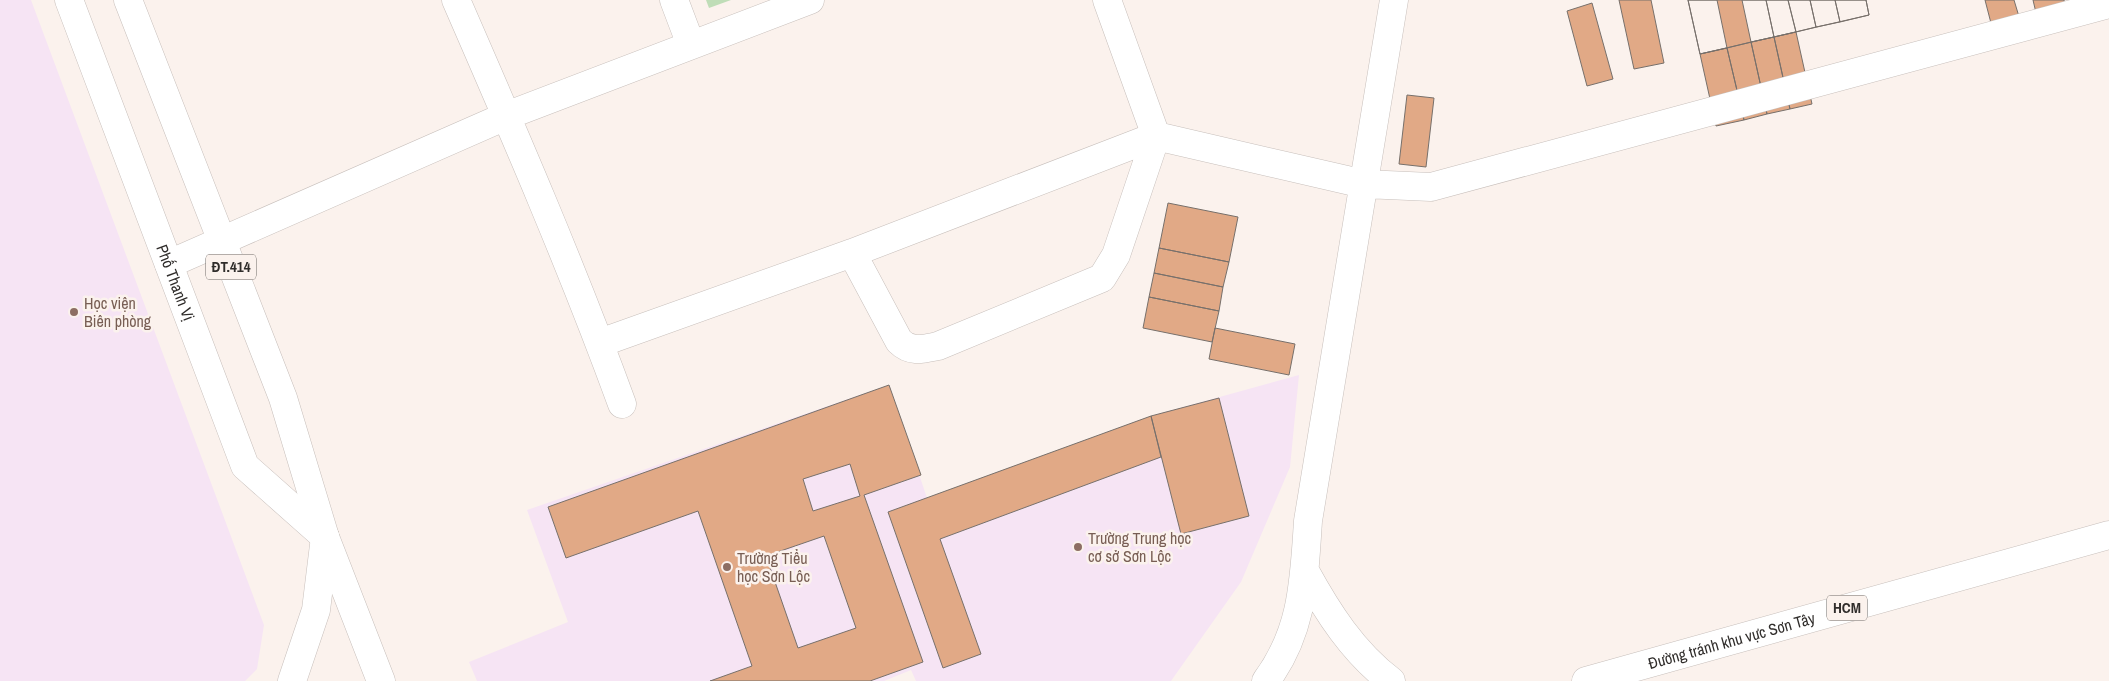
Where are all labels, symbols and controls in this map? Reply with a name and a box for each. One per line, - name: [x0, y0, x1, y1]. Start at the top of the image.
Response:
- street label: Phố Thanh Vị: [151, 241, 200, 324]
- road number: ĐT.414: [206, 254, 256, 280]
- place label: Học viện Biên phòng: [84, 292, 152, 332]
- marker: Học viện Biên phòng: [68, 306, 80, 318]
- place label: Trường Trung học cơ sở Sơn Lộc: [1088, 527, 1192, 567]
- marker: Trường Trung học cơ sở Sơn Lộc: [1072, 541, 1084, 553]
- place label: Trường Tiểu học Sơn Lộc: [737, 547, 810, 587]
- marker: Trường Tiểu học Sơn Lộc: [721, 561, 733, 573]
- road number: HCM: [1827, 596, 1867, 620]
- street label: Đường tránh khu vực Sơn Tây: [1646, 607, 1818, 674]

